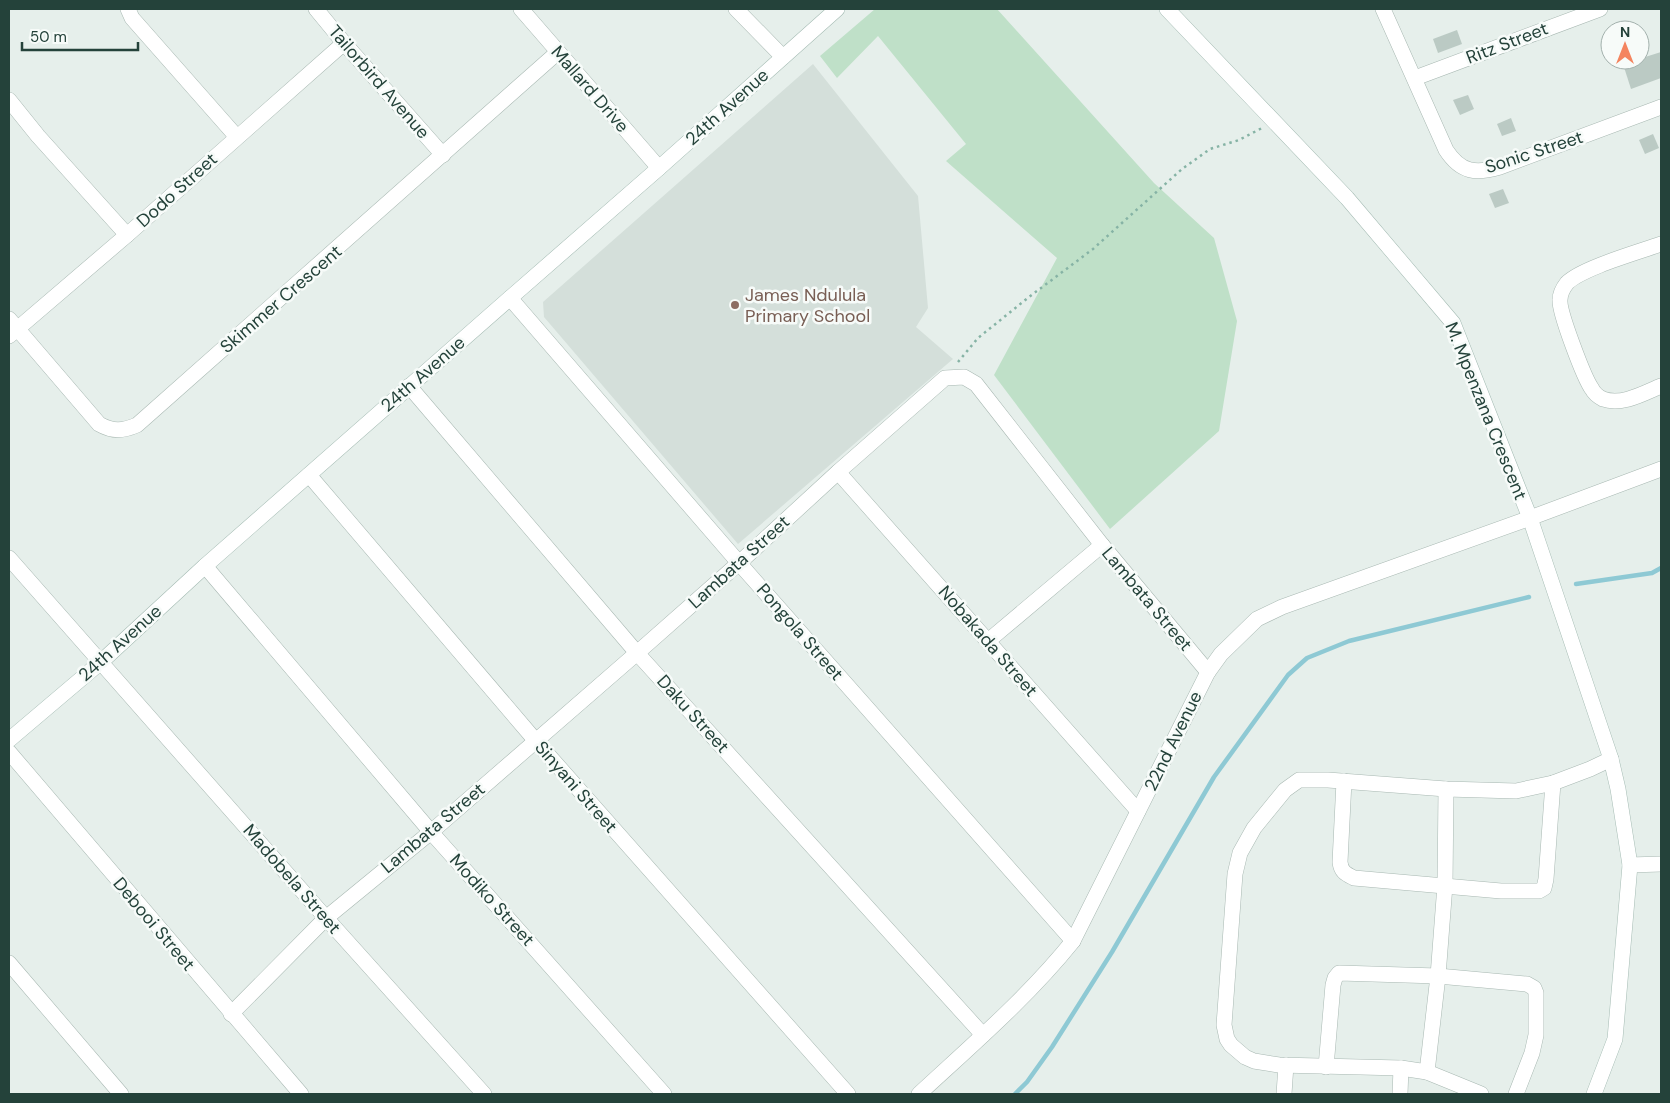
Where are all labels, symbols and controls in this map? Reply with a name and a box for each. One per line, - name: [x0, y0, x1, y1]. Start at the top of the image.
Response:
- street label: Ritz Street: [1462, 16, 1552, 70]
- scale bar: [22, 20, 139, 52]
- street label: Tailorbird Avenue: [323, 20, 435, 144]
- north arrow: [1600, 20, 1650, 70]
- text: N: [1620, 23, 1630, 41]
- text: 50 m: [30, 27, 67, 47]
- street label: Mallard Drive: [546, 40, 634, 138]
- street label: 24th Avenue: [680, 63, 774, 151]
- street label: Sonic Street: [1482, 125, 1586, 179]
- street label: Dodo Street: [132, 147, 222, 233]
- street label: Skimmer Crescent: [215, 239, 347, 359]
- place label: James Ndulula Primary School: [745, 283, 870, 328]
- marker: James Ndulula Primary School: [729, 299, 741, 311]
- street label: M. Mpenzana Crescent: [1439, 319, 1533, 503]
- street label: 24th Avenue: [376, 331, 470, 417]
- street label: Lambata Street: [683, 510, 795, 614]
- street label: Lambata Street: [1096, 542, 1198, 656]
- street label: Pongola Street: [751, 579, 849, 685]
- street label: Nobakada Street: [933, 580, 1043, 702]
- street label: 24th Avenue: [73, 599, 167, 687]
- street label: Daku Street: [652, 670, 734, 758]
- street label: 22nd Avenue: [1138, 687, 1208, 795]
- street label: Sinyani Street: [529, 736, 623, 838]
- street label: Lambata Street: [376, 777, 490, 879]
- street label: Madobela Street: [238, 819, 346, 939]
- street label: Modiko Street: [444, 849, 540, 951]
- street label: Debooi Street: [108, 872, 200, 976]

